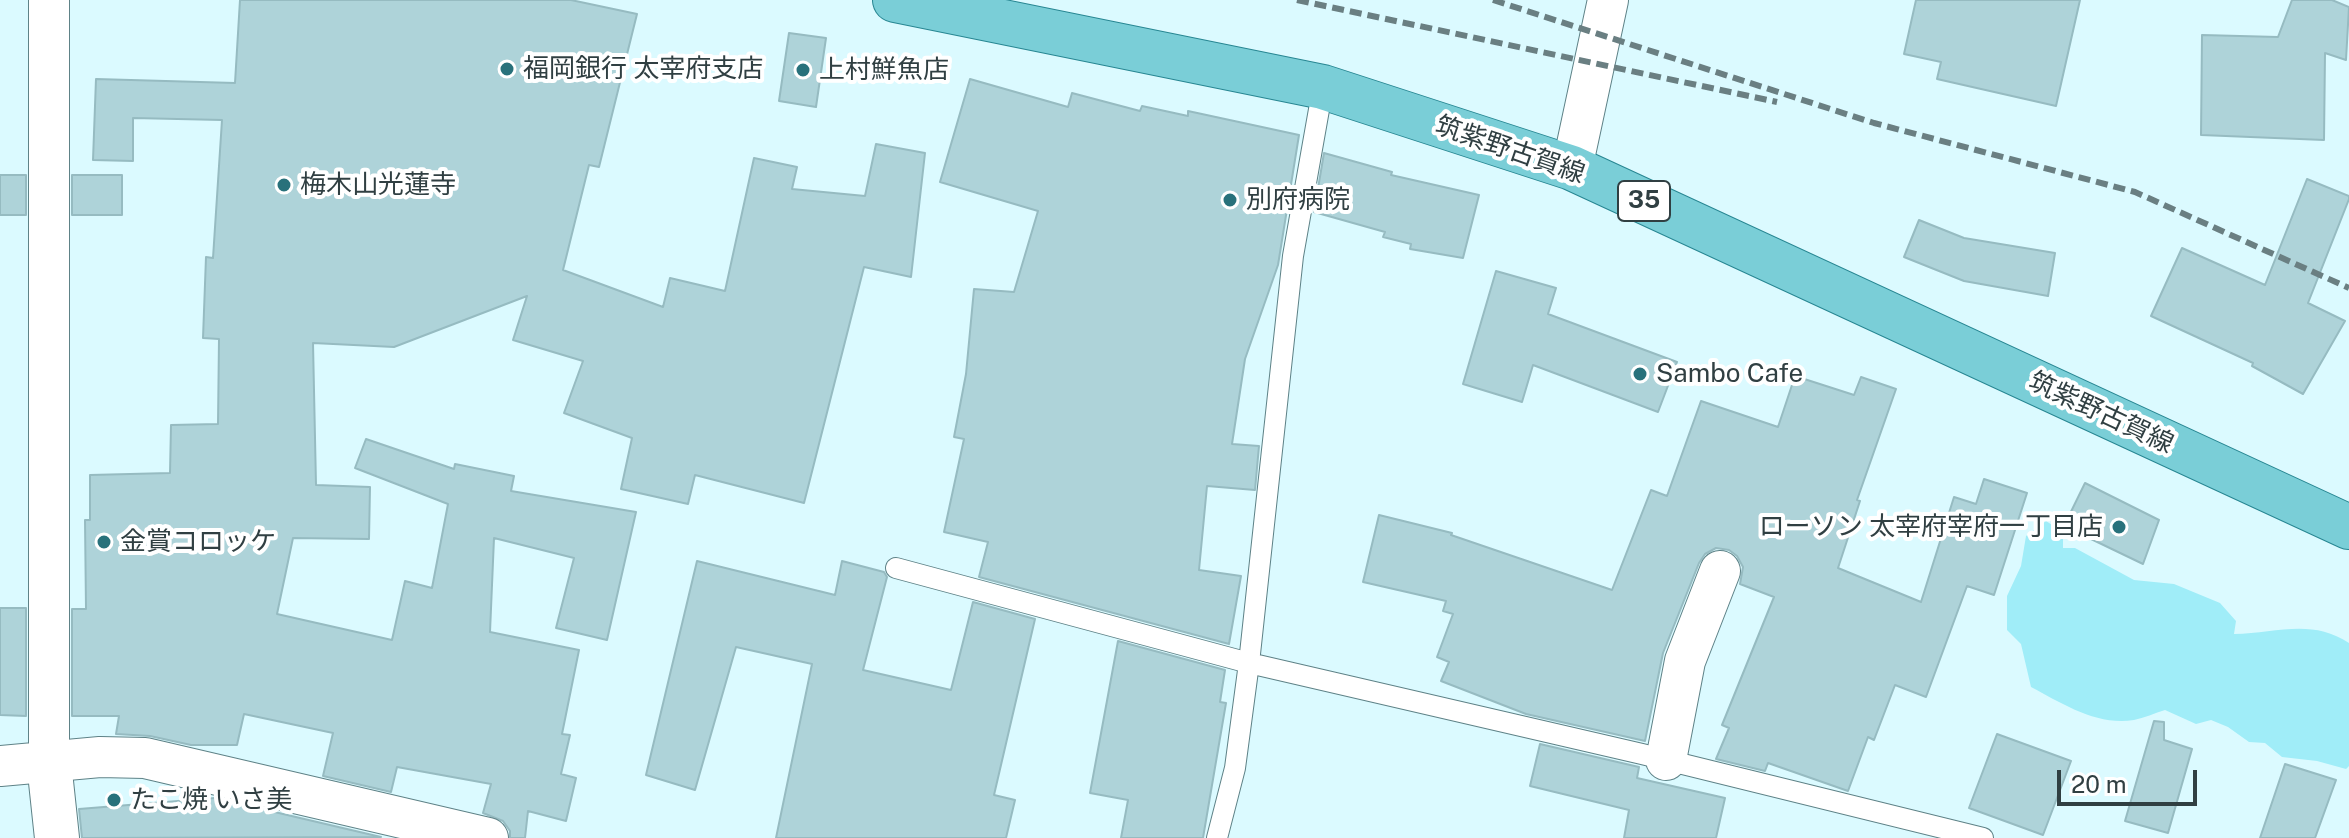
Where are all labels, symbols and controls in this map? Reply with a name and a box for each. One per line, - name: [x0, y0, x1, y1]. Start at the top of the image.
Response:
- place label: 福岡銀行 太宰府支店: [523, 53, 763, 85]
- place label: 上村鮮魚店: [819, 54, 949, 86]
- marker: 福岡銀行 太宰府支店: [498, 60, 516, 78]
- marker: 上村鮮魚店: [794, 61, 812, 79]
- street label: 筑紫野古賀線: [1431, 110, 1589, 190]
- place label: 梅木山光蓮寺: [300, 169, 456, 201]
- marker: 梅木山光蓮寺: [275, 176, 293, 194]
- road number: 35: [1618, 181, 1670, 221]
- place label: 別府病院: [1246, 184, 1350, 216]
- marker: 別府病院: [1221, 191, 1239, 209]
- place label: Sambo Cafe: [1656, 358, 1803, 390]
- marker: Sambo Cafe: [1631, 365, 1649, 383]
- street label: 筑紫野古賀線: [2024, 366, 2178, 460]
- place label: ローソン 太宰府宰府一丁目店: [1759, 511, 2103, 543]
- marker: ローソン 太宰府宰府一丁目店: [2110, 518, 2128, 536]
- place label: 金賞コロッケ: [120, 526, 276, 558]
- marker: 金賞コロッケ: [95, 533, 113, 551]
- scale bar: [2061, 754, 2201, 804]
- text: 20 m: [2071, 770, 2127, 798]
- place label: たこ焼 いさ美: [130, 784, 292, 816]
- marker: たこ焼 いさ美: [105, 791, 123, 809]

